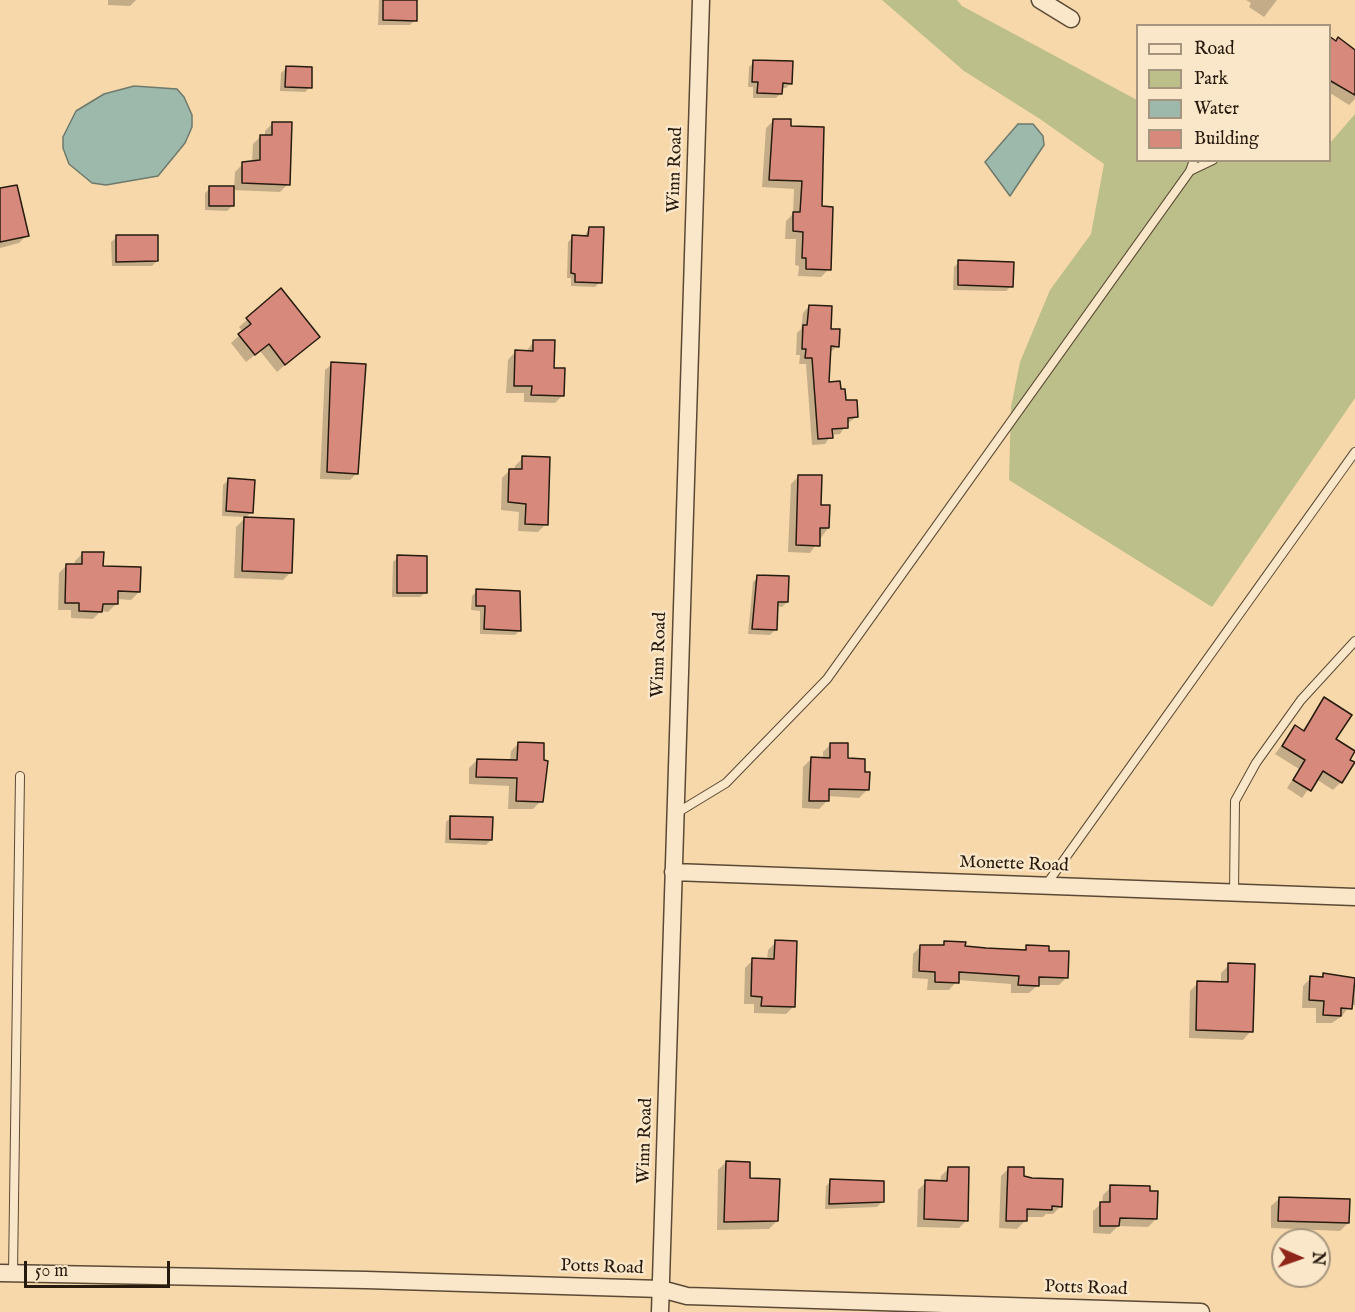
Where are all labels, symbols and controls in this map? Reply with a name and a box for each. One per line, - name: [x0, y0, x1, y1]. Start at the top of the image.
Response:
- legend: [1136, 24, 1331, 162]
- text: Road: [1194, 38, 1235, 61]
- text: Park: [1194, 68, 1228, 91]
- text: Water: [1194, 98, 1239, 121]
- street label: Winn Road: [664, 127, 688, 213]
- text: Building: [1194, 128, 1259, 151]
- street label: Winn Road: [648, 612, 672, 698]
- street label: Monette Road: [959, 852, 1069, 878]
- street label: Winn Road: [634, 1098, 658, 1184]
- north arrow: [1271, 1228, 1331, 1288]
- scale bar: [27, 1249, 172, 1287]
- text: N: [1307, 1251, 1327, 1266]
- street label: Potts Road: [560, 1256, 644, 1280]
- text: 50 m: [35, 1260, 68, 1283]
- street label: Potts Road: [1044, 1277, 1128, 1301]

